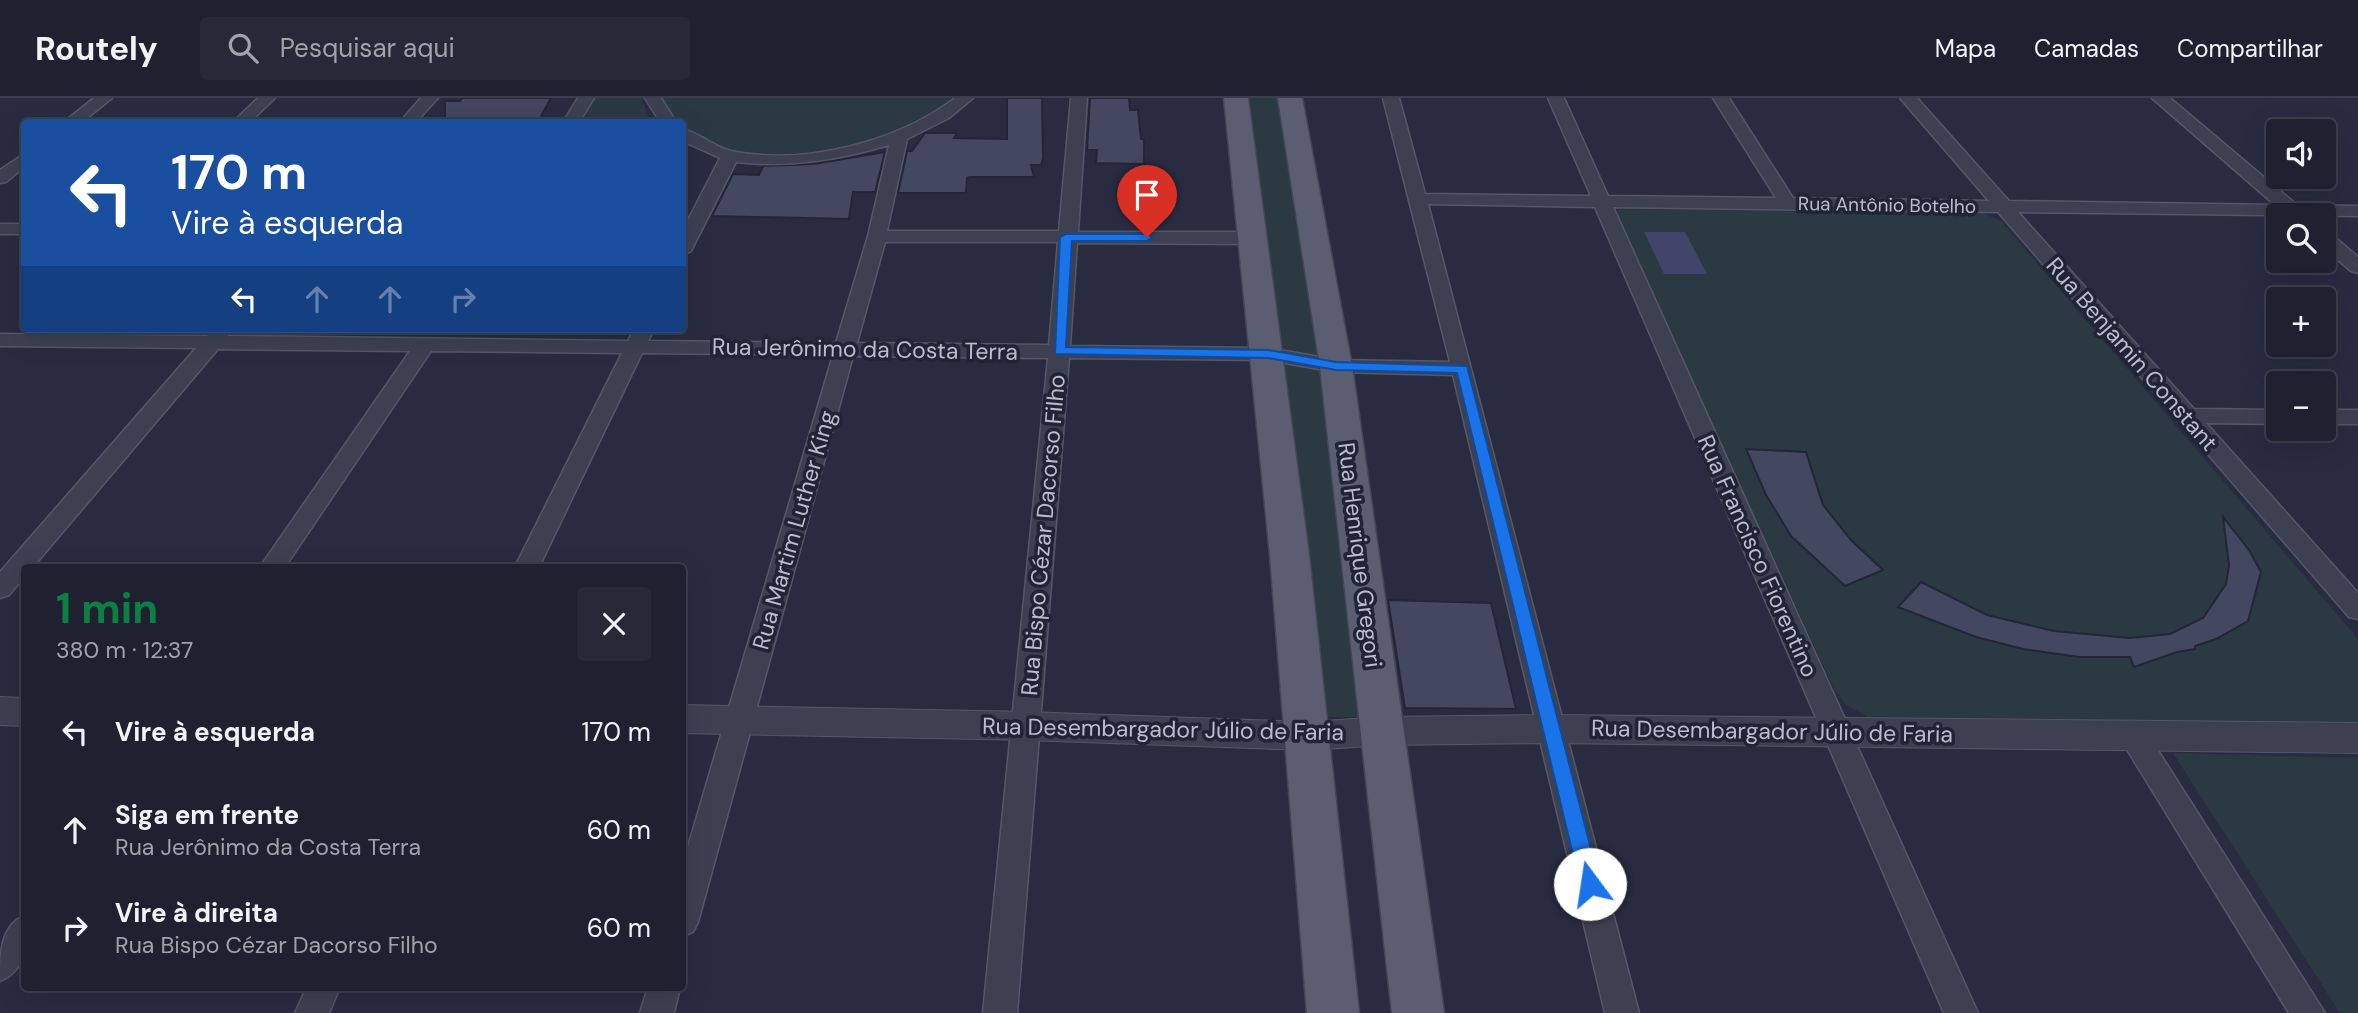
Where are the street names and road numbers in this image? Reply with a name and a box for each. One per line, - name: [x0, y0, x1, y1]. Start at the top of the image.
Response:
- street label: Rua Antônio Botelho: [1798, 191, 1976, 219]
- street label: Rua Benjamin Constant: [2040, 251, 2224, 457]
- street label: Rua Jerônimo da Costa Terra: [712, 331, 1018, 367]
- street label: Rua Bispo Cézar Dacorso Filho: [1014, 373, 1072, 697]
- street label: Rua Martim Luther King: [746, 407, 843, 653]
- street label: Rua Francisco Fiorentino: [1691, 430, 1825, 682]
- street label: Rua Henrique Gregori: [1331, 441, 1389, 669]
- street label: Rua Desembargador Júlio de Faria: [982, 711, 1344, 747]
- street label: Rua Desembargador Júlio de Faria: [1591, 713, 1953, 749]

